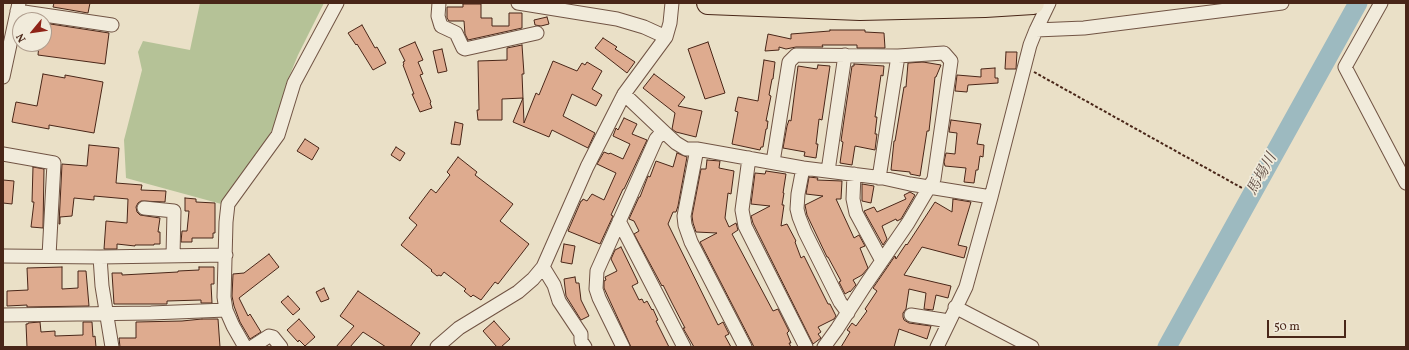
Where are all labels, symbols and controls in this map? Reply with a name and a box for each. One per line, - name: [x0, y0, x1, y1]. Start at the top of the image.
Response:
- north arrow: [12, 12, 52, 52]
- text: N: [13, 30, 30, 45]
- water label: 馬場川: [1244, 151, 1282, 199]
- scale bar: [1269, 312, 1348, 338]
- text: 50 m: [1274, 319, 1300, 335]

